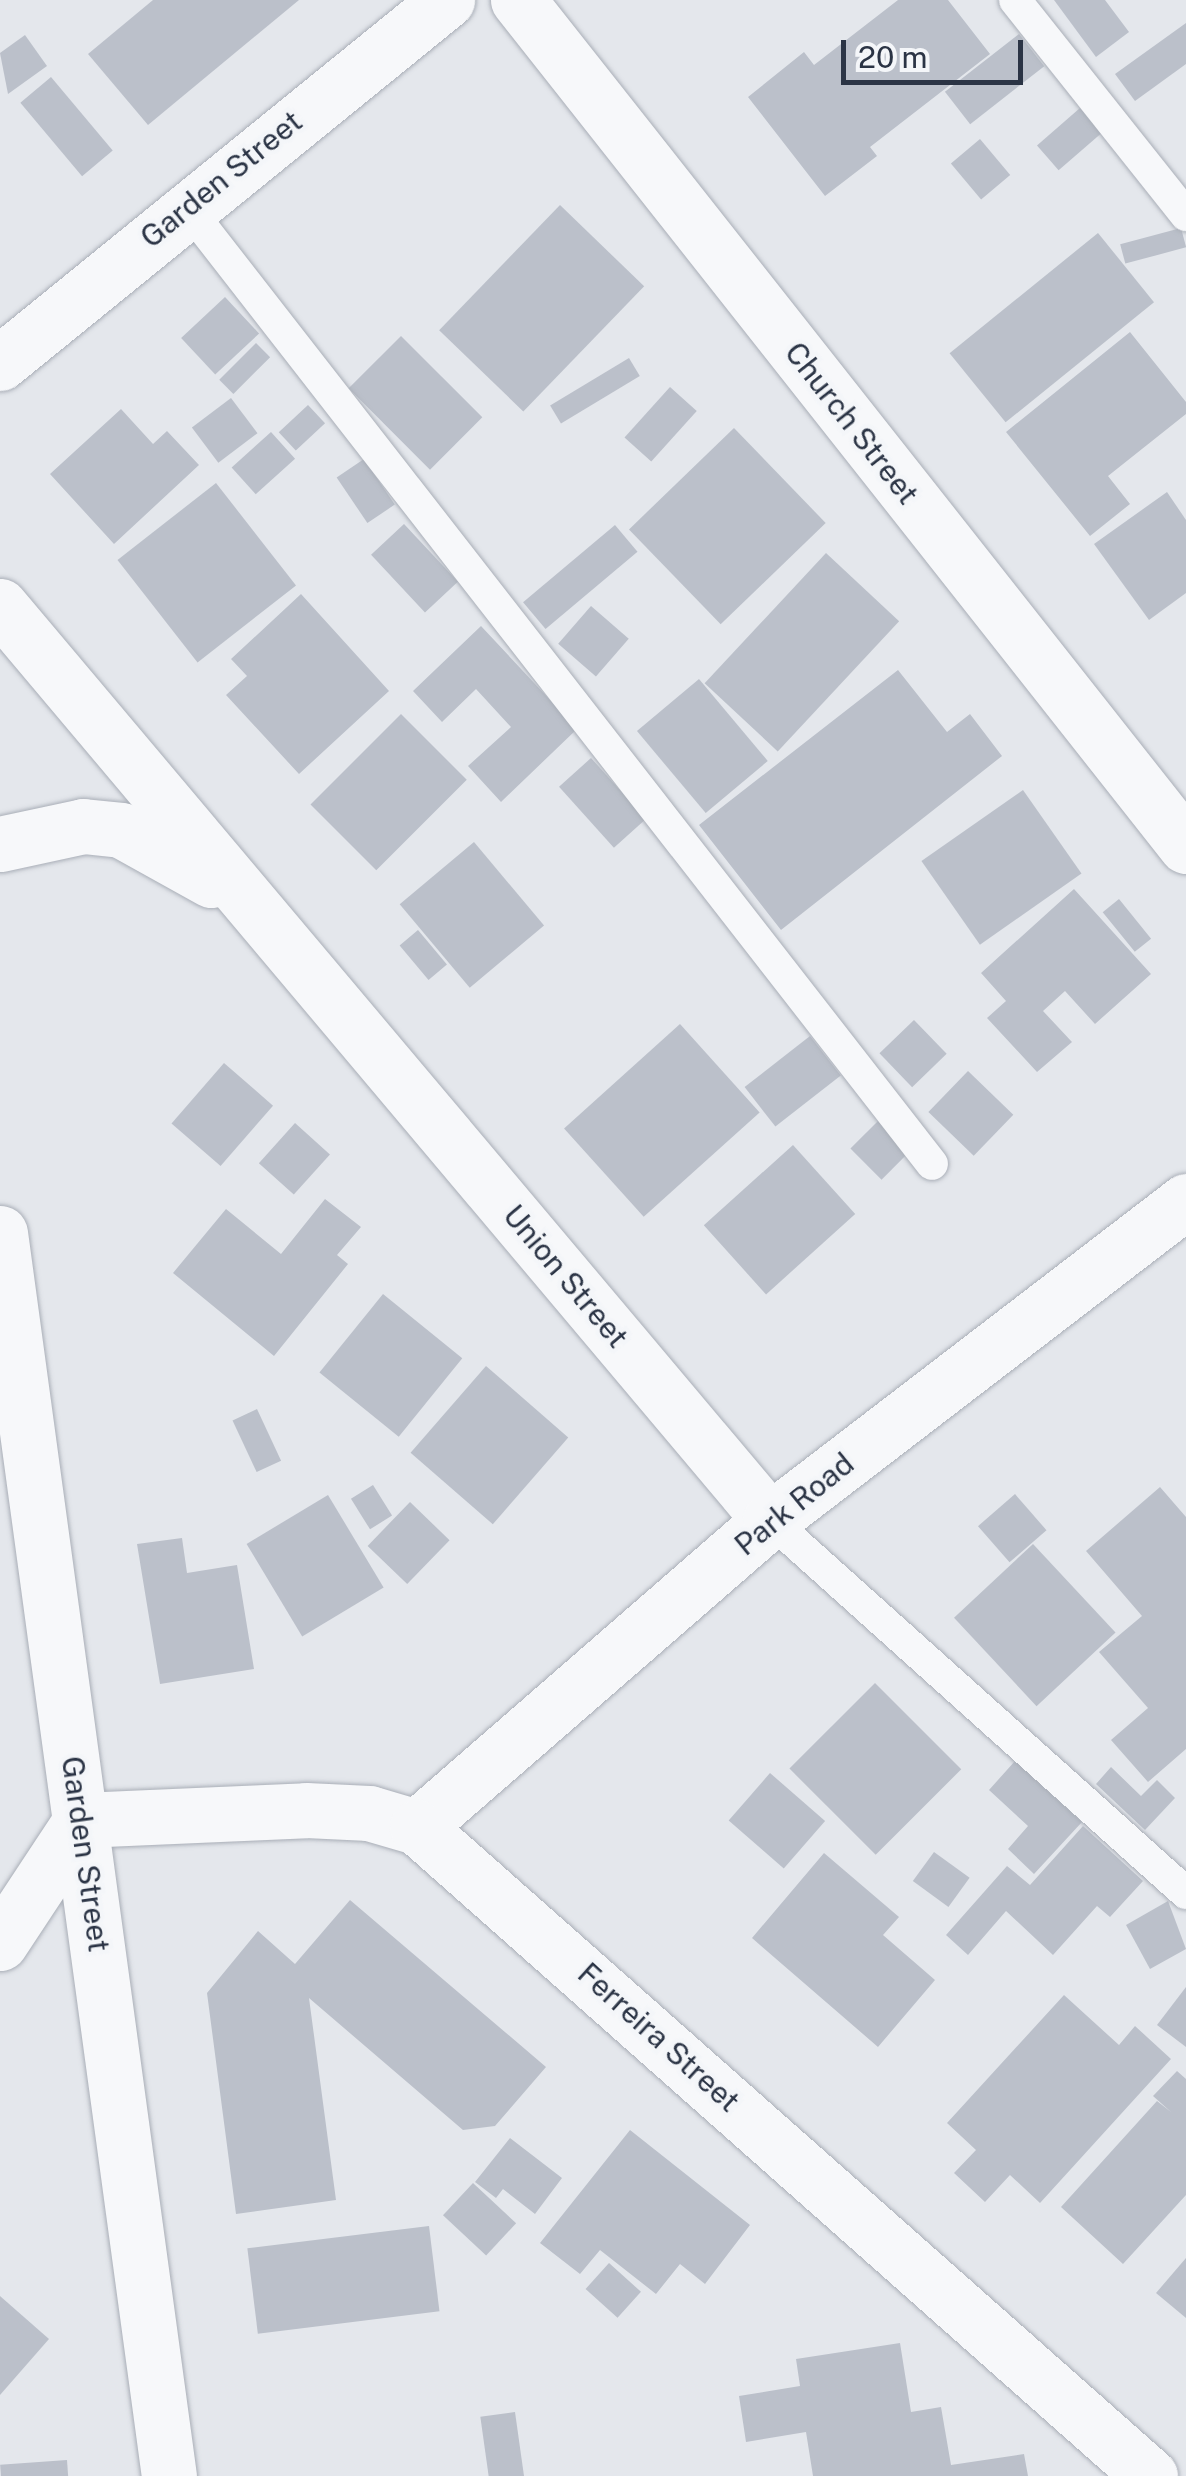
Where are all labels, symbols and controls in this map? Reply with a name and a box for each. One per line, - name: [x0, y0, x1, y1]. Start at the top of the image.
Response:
- scale bar: [846, 20, 1028, 82]
- text: 20 m: [858, 39, 927, 75]
- street label: Garden Street: [133, 103, 309, 255]
- street label: Church Street: [778, 335, 926, 511]
- street label: Union Street: [496, 1197, 636, 1355]
- street label: Park Road: [727, 1445, 861, 1563]
- street label: Garden Street: [54, 1754, 118, 1954]
- street label: Ferreira Street: [571, 1955, 747, 2119]

